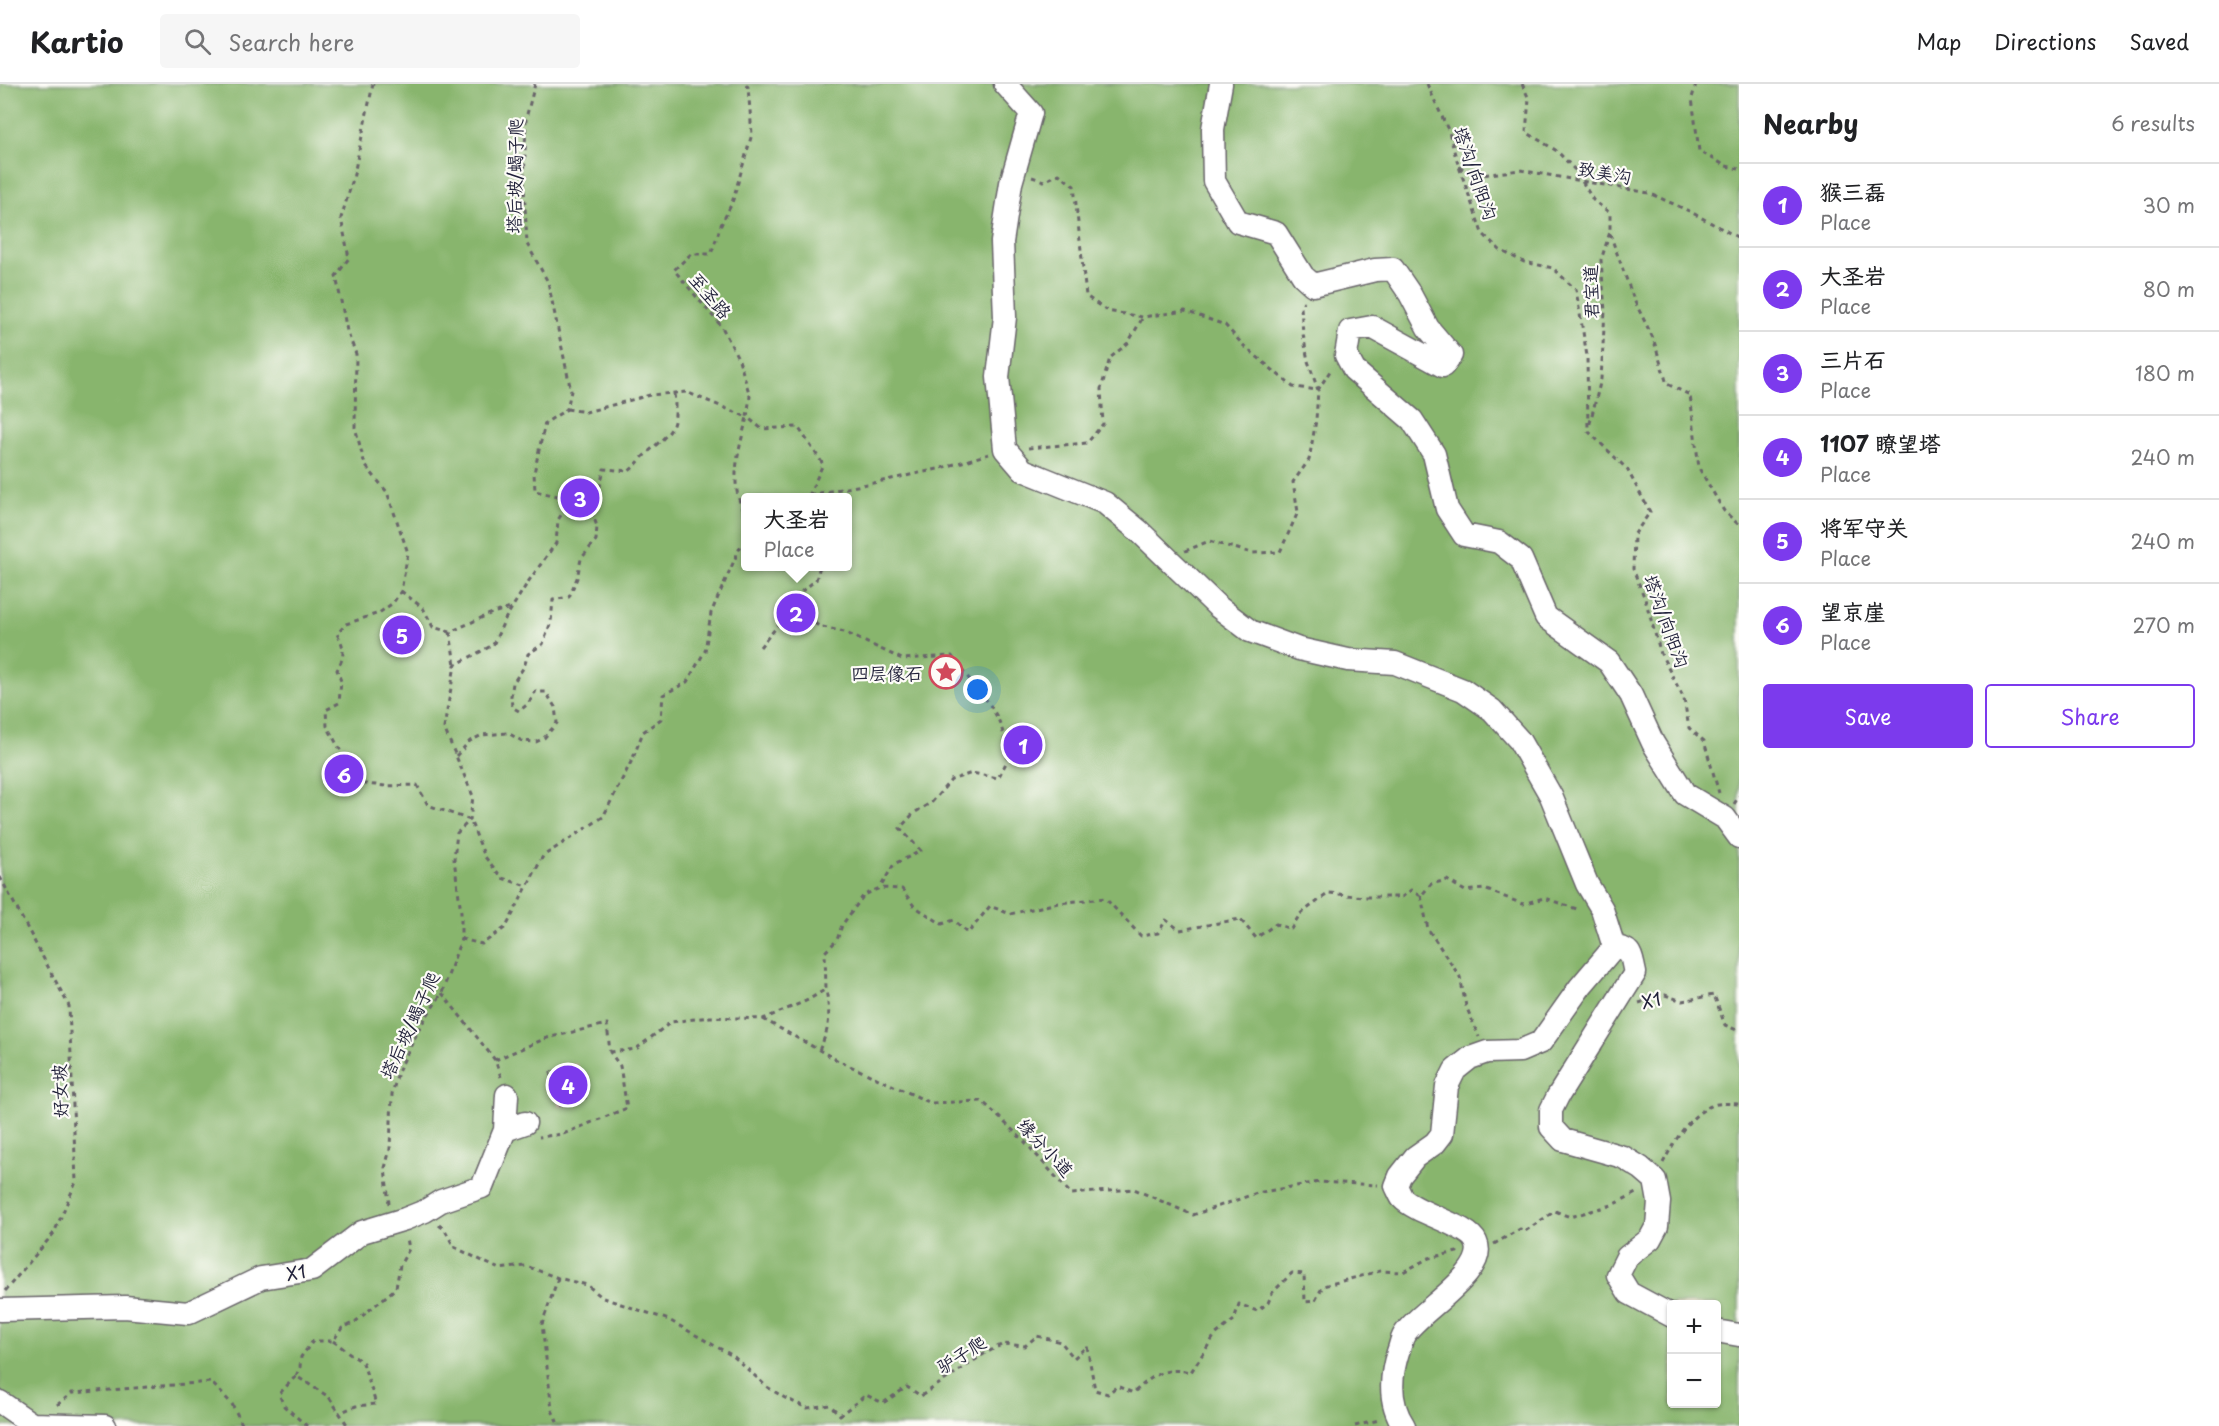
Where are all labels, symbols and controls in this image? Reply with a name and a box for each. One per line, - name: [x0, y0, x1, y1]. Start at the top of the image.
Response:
- search box: [160, 14, 580, 68]
- text: Kartio: [30, 20, 124, 63]
- icon: search: [181, 25, 214, 58]
- text: Search here: [229, 25, 354, 58]
- text: Map: [1916, 25, 1961, 57]
- text: Directions: [1994, 25, 2096, 57]
- text: Saved: [2129, 25, 2189, 57]
- text: Nearby: [1763, 104, 1858, 143]
- text: 6 results: [2111, 108, 2195, 138]
- street label: 塔后坡/蝎子爬: [499, 118, 529, 234]
- street label: 塔沟/向阳沟: [1447, 123, 1505, 223]
- street label: 致美沟: [1576, 154, 1634, 190]
- text: 猴三磊: [1820, 174, 1886, 207]
- text: 1: [1778, 190, 1787, 220]
- text: 30 m: [2142, 190, 2195, 220]
- text: Place: [1820, 207, 1871, 237]
- text: 大圣岩: [1820, 258, 1886, 291]
- street label: 君宝道: [1576, 265, 1604, 319]
- street label: 至圣路: [683, 266, 739, 324]
- text: 2: [1775, 274, 1790, 304]
- text: 80 m: [2143, 274, 2195, 304]
- text: Place: [1820, 291, 1871, 321]
- text: 三片石: [1820, 342, 1886, 375]
- text: 3: [1776, 358, 1789, 388]
- text: 180 m: [2135, 358, 2195, 388]
- text: Place: [1820, 375, 1871, 405]
- text: 1107 瞭望塔: [1820, 426, 1941, 459]
- text: 4: [1776, 442, 1789, 472]
- text: 240 m: [2130, 442, 2195, 472]
- text: Place: [1820, 459, 1871, 489]
- pin: 3: [560, 476, 600, 520]
- popup: [741, 493, 852, 571]
- text: 大圣岩: [763, 501, 830, 534]
- text: 将军守关: [1820, 510, 1908, 543]
- text: 5: [1776, 526, 1789, 556]
- text: 240 m: [2130, 526, 2195, 556]
- text: Place: [763, 534, 815, 564]
- text: Place: [1820, 543, 1871, 573]
- street label: 塔沟/向阳沟: [1638, 571, 1696, 671]
- pin: 2: [776, 590, 816, 636]
- text: 望京崖: [1820, 594, 1886, 627]
- text: 6: [1775, 610, 1790, 640]
- text: 270 m: [2132, 610, 2195, 640]
- pin: 5: [382, 612, 422, 658]
- text: Place: [1820, 627, 1871, 657]
- place icon: 四层像石: [928, 654, 964, 690]
- place label: 四层像石: [851, 659, 923, 686]
- your location: [963, 675, 992, 704]
- button: Save: [1763, 684, 1973, 748]
- button: Share: [1985, 684, 2195, 748]
- pin: 1: [1004, 722, 1042, 768]
- pin: 6: [324, 752, 364, 796]
- street label: 塔后坡/蝎子爬: [372, 967, 446, 1083]
- street label: X1: [1638, 985, 1664, 1015]
- pin: 4: [548, 1062, 588, 1108]
- street label: 好女坡: [45, 1064, 73, 1118]
- street label: 缘分小道: [1012, 1111, 1080, 1183]
- street label: X1: [284, 1257, 308, 1287]
- map controls: [1667, 1300, 1721, 1408]
- button: +: [1667, 1300, 1721, 1354]
- street label: 驴子爬: [931, 1328, 991, 1380]
- button: −: [1667, 1354, 1721, 1408]

